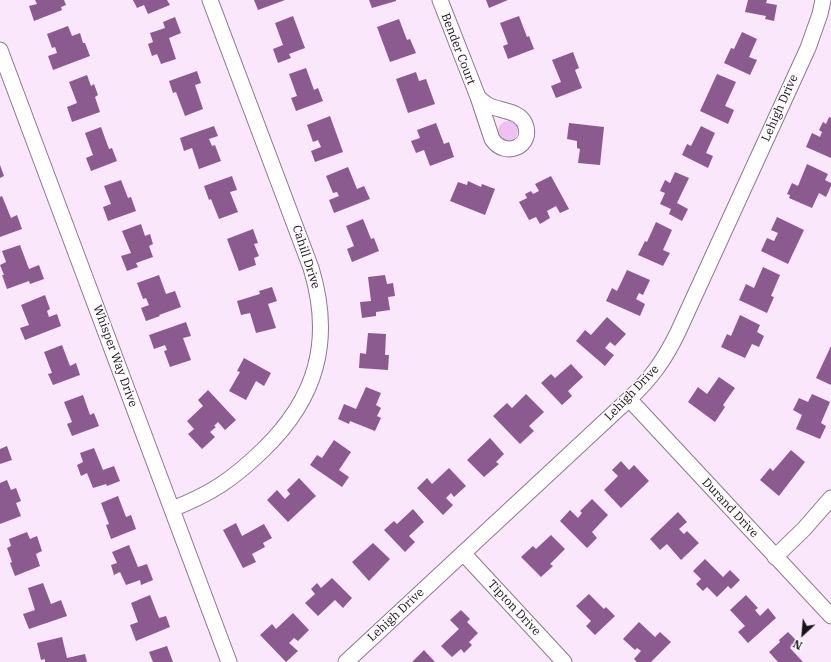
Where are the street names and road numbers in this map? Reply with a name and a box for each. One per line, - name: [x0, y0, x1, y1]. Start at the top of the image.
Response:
- street label: Bender Court: [438, 11, 478, 87]
- street label: Lehigh Drive: [759, 72, 801, 144]
- street label: Cahill Drive: [289, 224, 323, 290]
- street label: Whisper Way Drive: [90, 303, 140, 409]
- street label: Lehigh Drive: [602, 362, 662, 424]
- street label: Durand Drive: [699, 475, 761, 541]
- street label: Tipton Drive: [485, 577, 543, 639]
- street label: Lehigh Drive: [365, 585, 427, 645]

